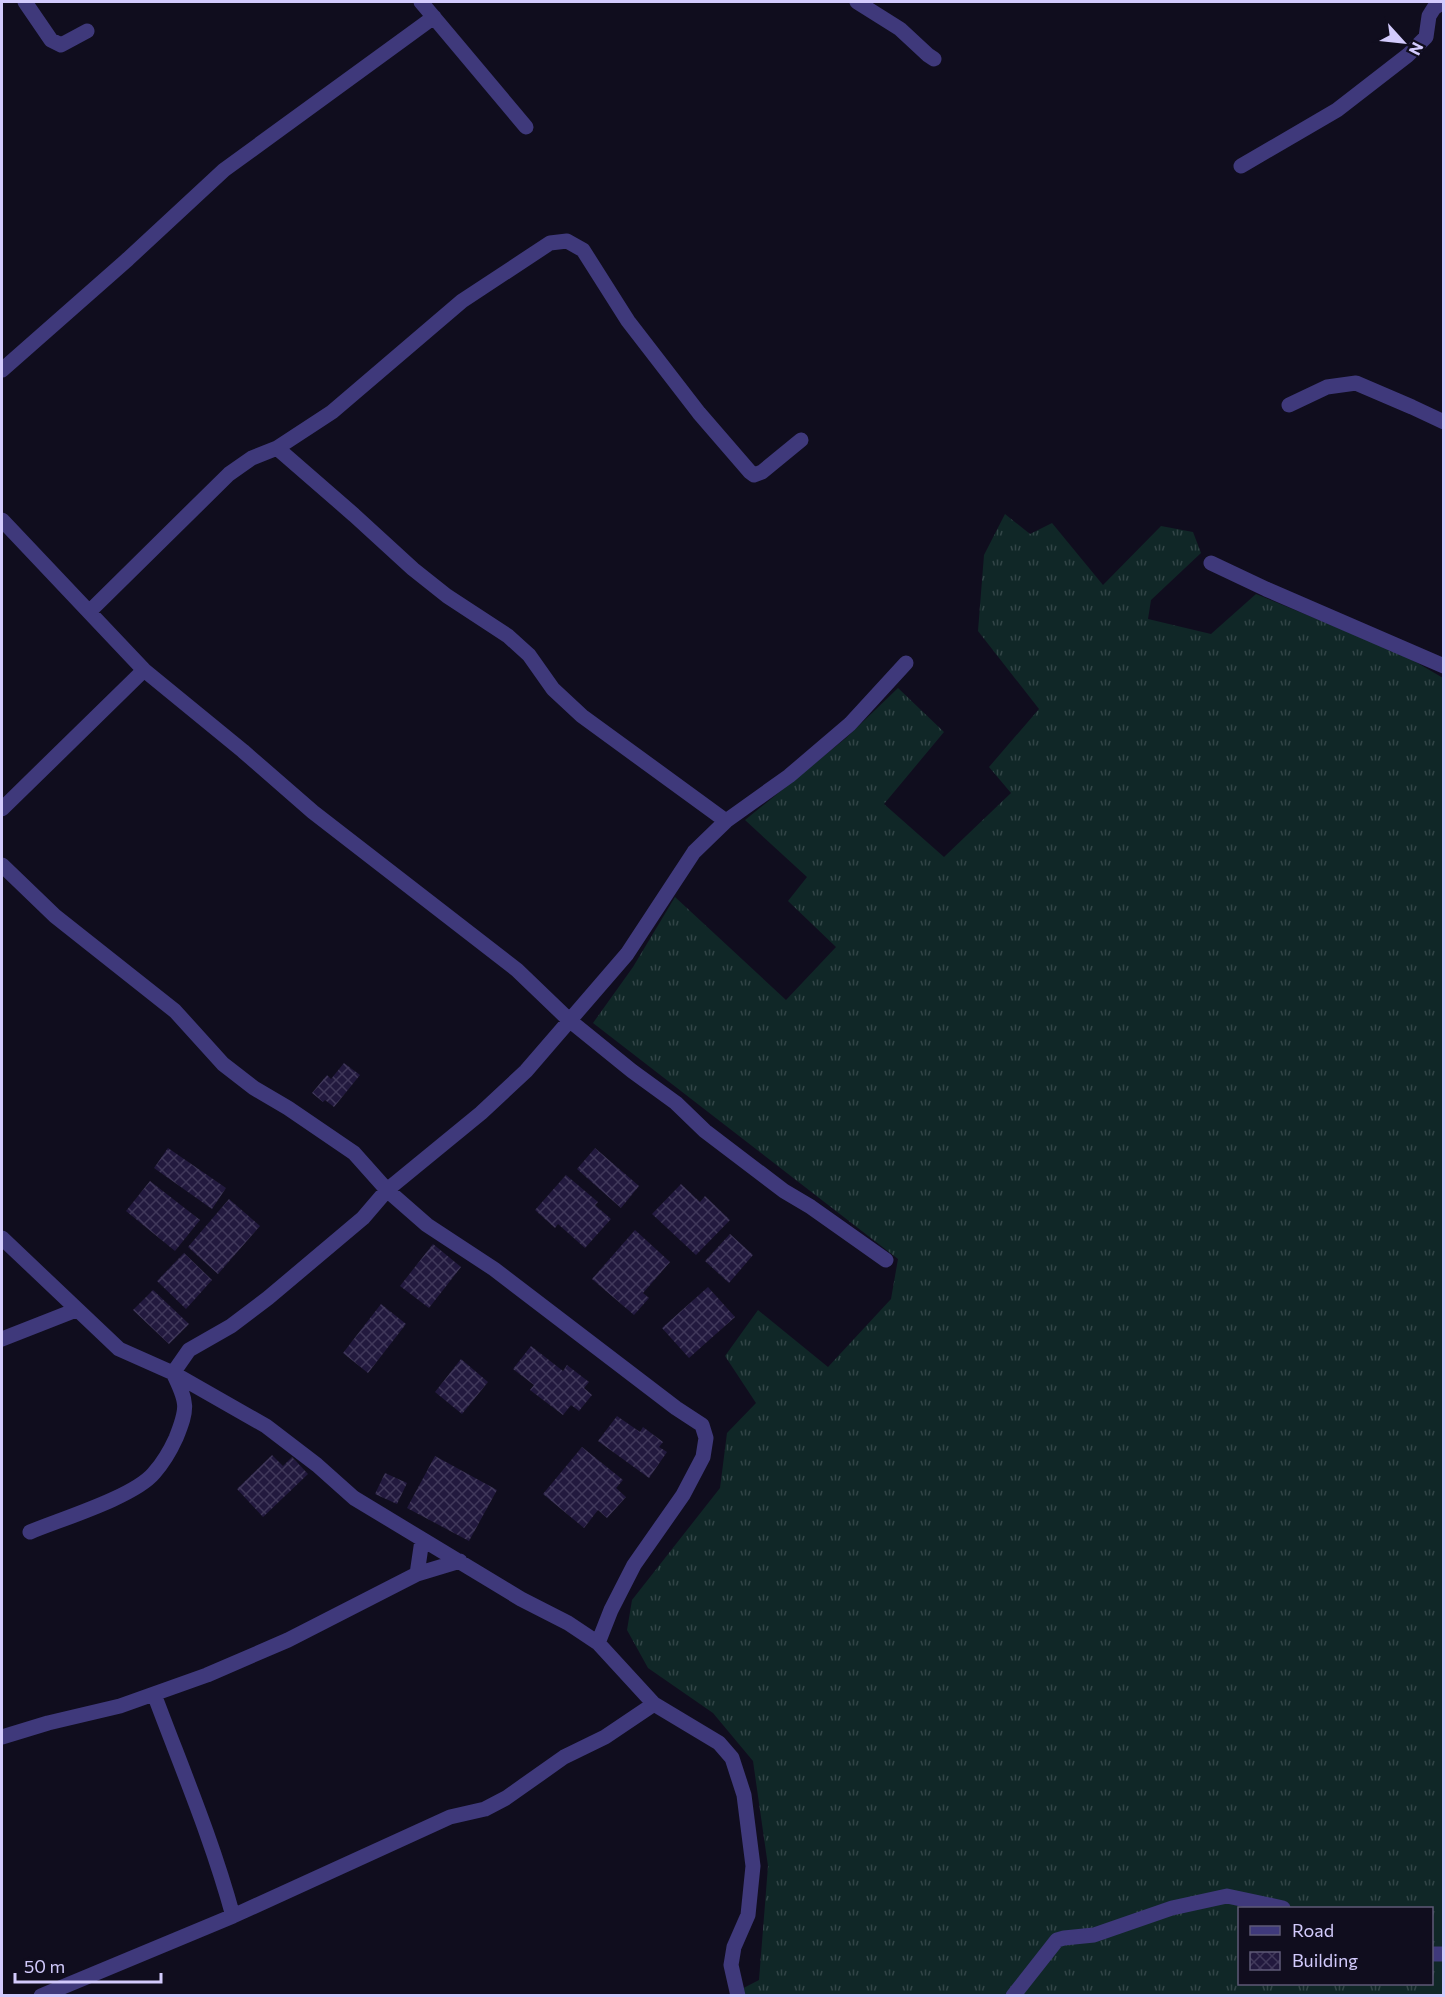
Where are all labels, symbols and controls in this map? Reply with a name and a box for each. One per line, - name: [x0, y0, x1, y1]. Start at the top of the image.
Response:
- north arrow: [1373, 12, 1433, 72]
- text: N: [1406, 39, 1428, 59]
- legend: [1238, 1907, 1433, 1985]
- text: Road: [1292, 1919, 1334, 1941]
- scale bar: [15, 1946, 160, 1984]
- text: Building: [1292, 1949, 1358, 1971]
- text: 50 m: [24, 1955, 65, 1977]

